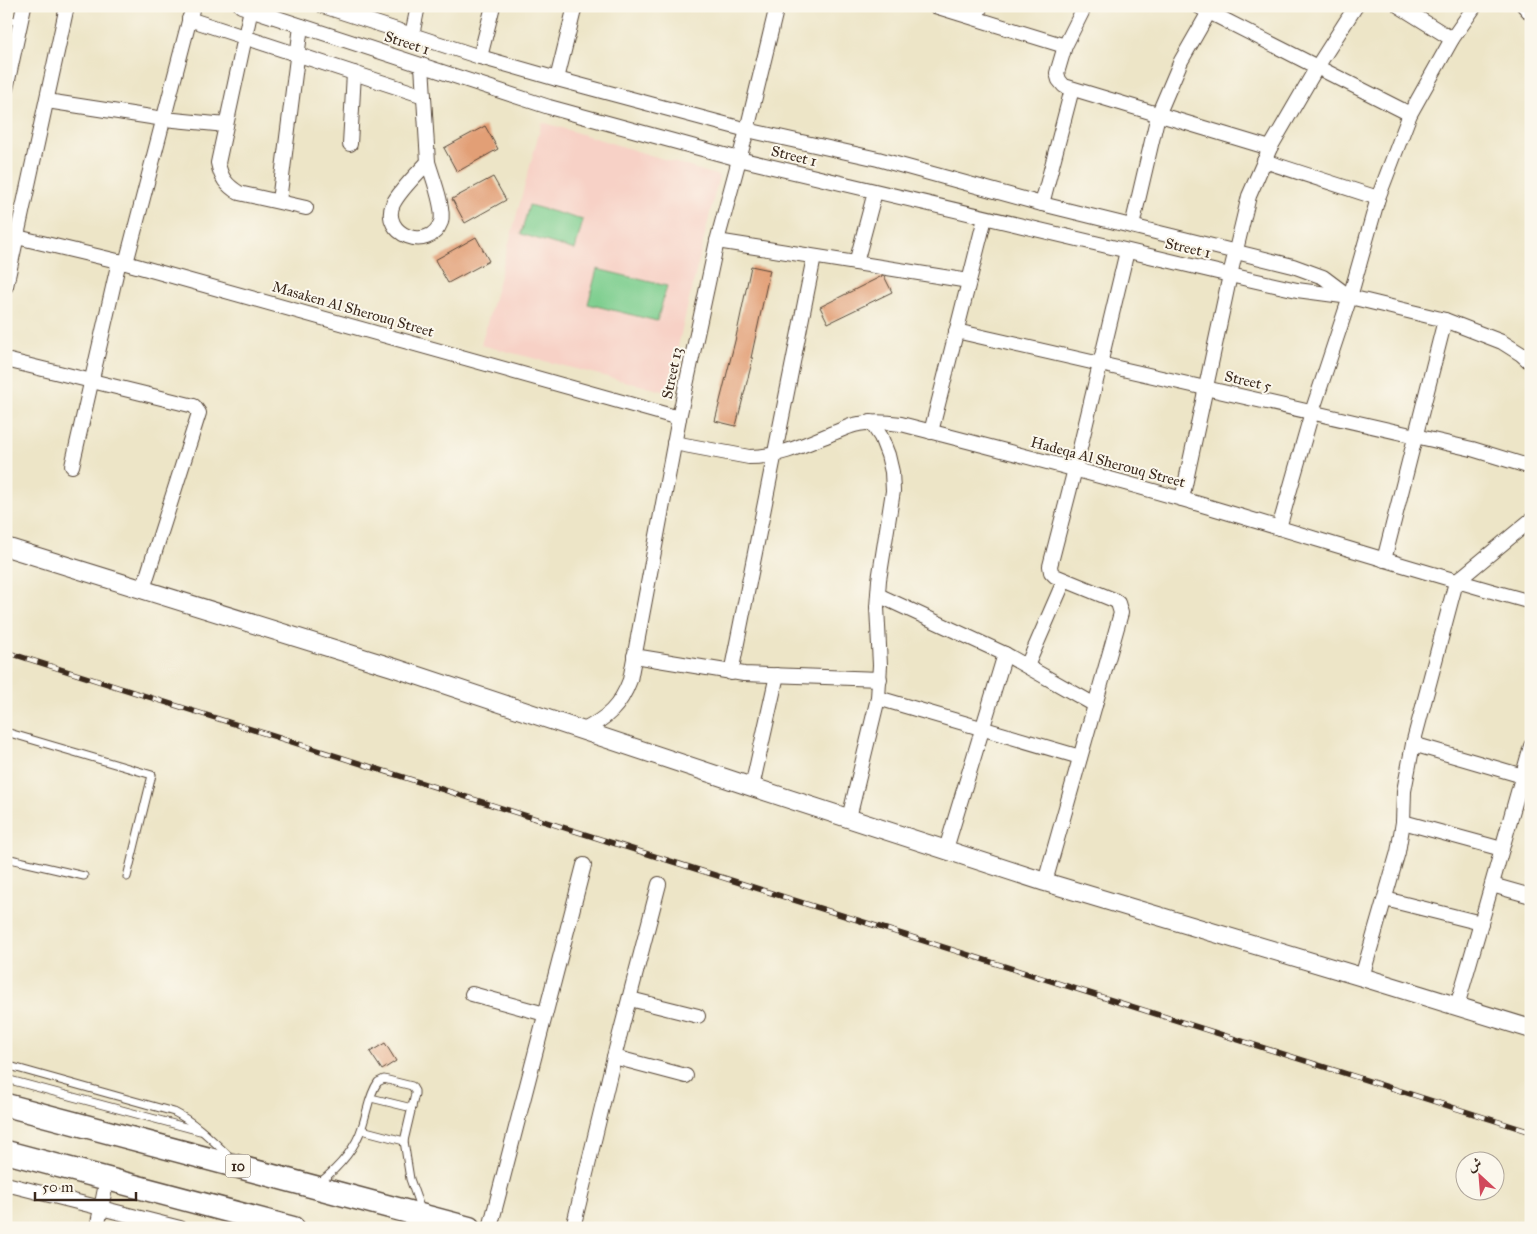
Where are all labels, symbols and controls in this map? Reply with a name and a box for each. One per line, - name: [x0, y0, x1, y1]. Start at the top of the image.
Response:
- street label: Street 1: [382, 27, 432, 59]
- street label: Street 1: [769, 142, 819, 170]
- street label: Street 1: [1163, 234, 1213, 262]
- street label: Masaken Al Sherouq Street: [270, 277, 437, 342]
- street label: Street 13: [658, 345, 686, 401]
- street label: Street 5: [1223, 367, 1273, 395]
- street label: Hadeqa Al Sherouq Street: [1028, 433, 1188, 492]
- north arrow: [1454, 1152, 1504, 1202]
- road number: 10: [226, 1154, 250, 1178]
- text: ش: [1465, 1154, 1485, 1175]
- scale bar: [35, 1169, 136, 1201]
- text: 50 m: [42, 1178, 74, 1196]

